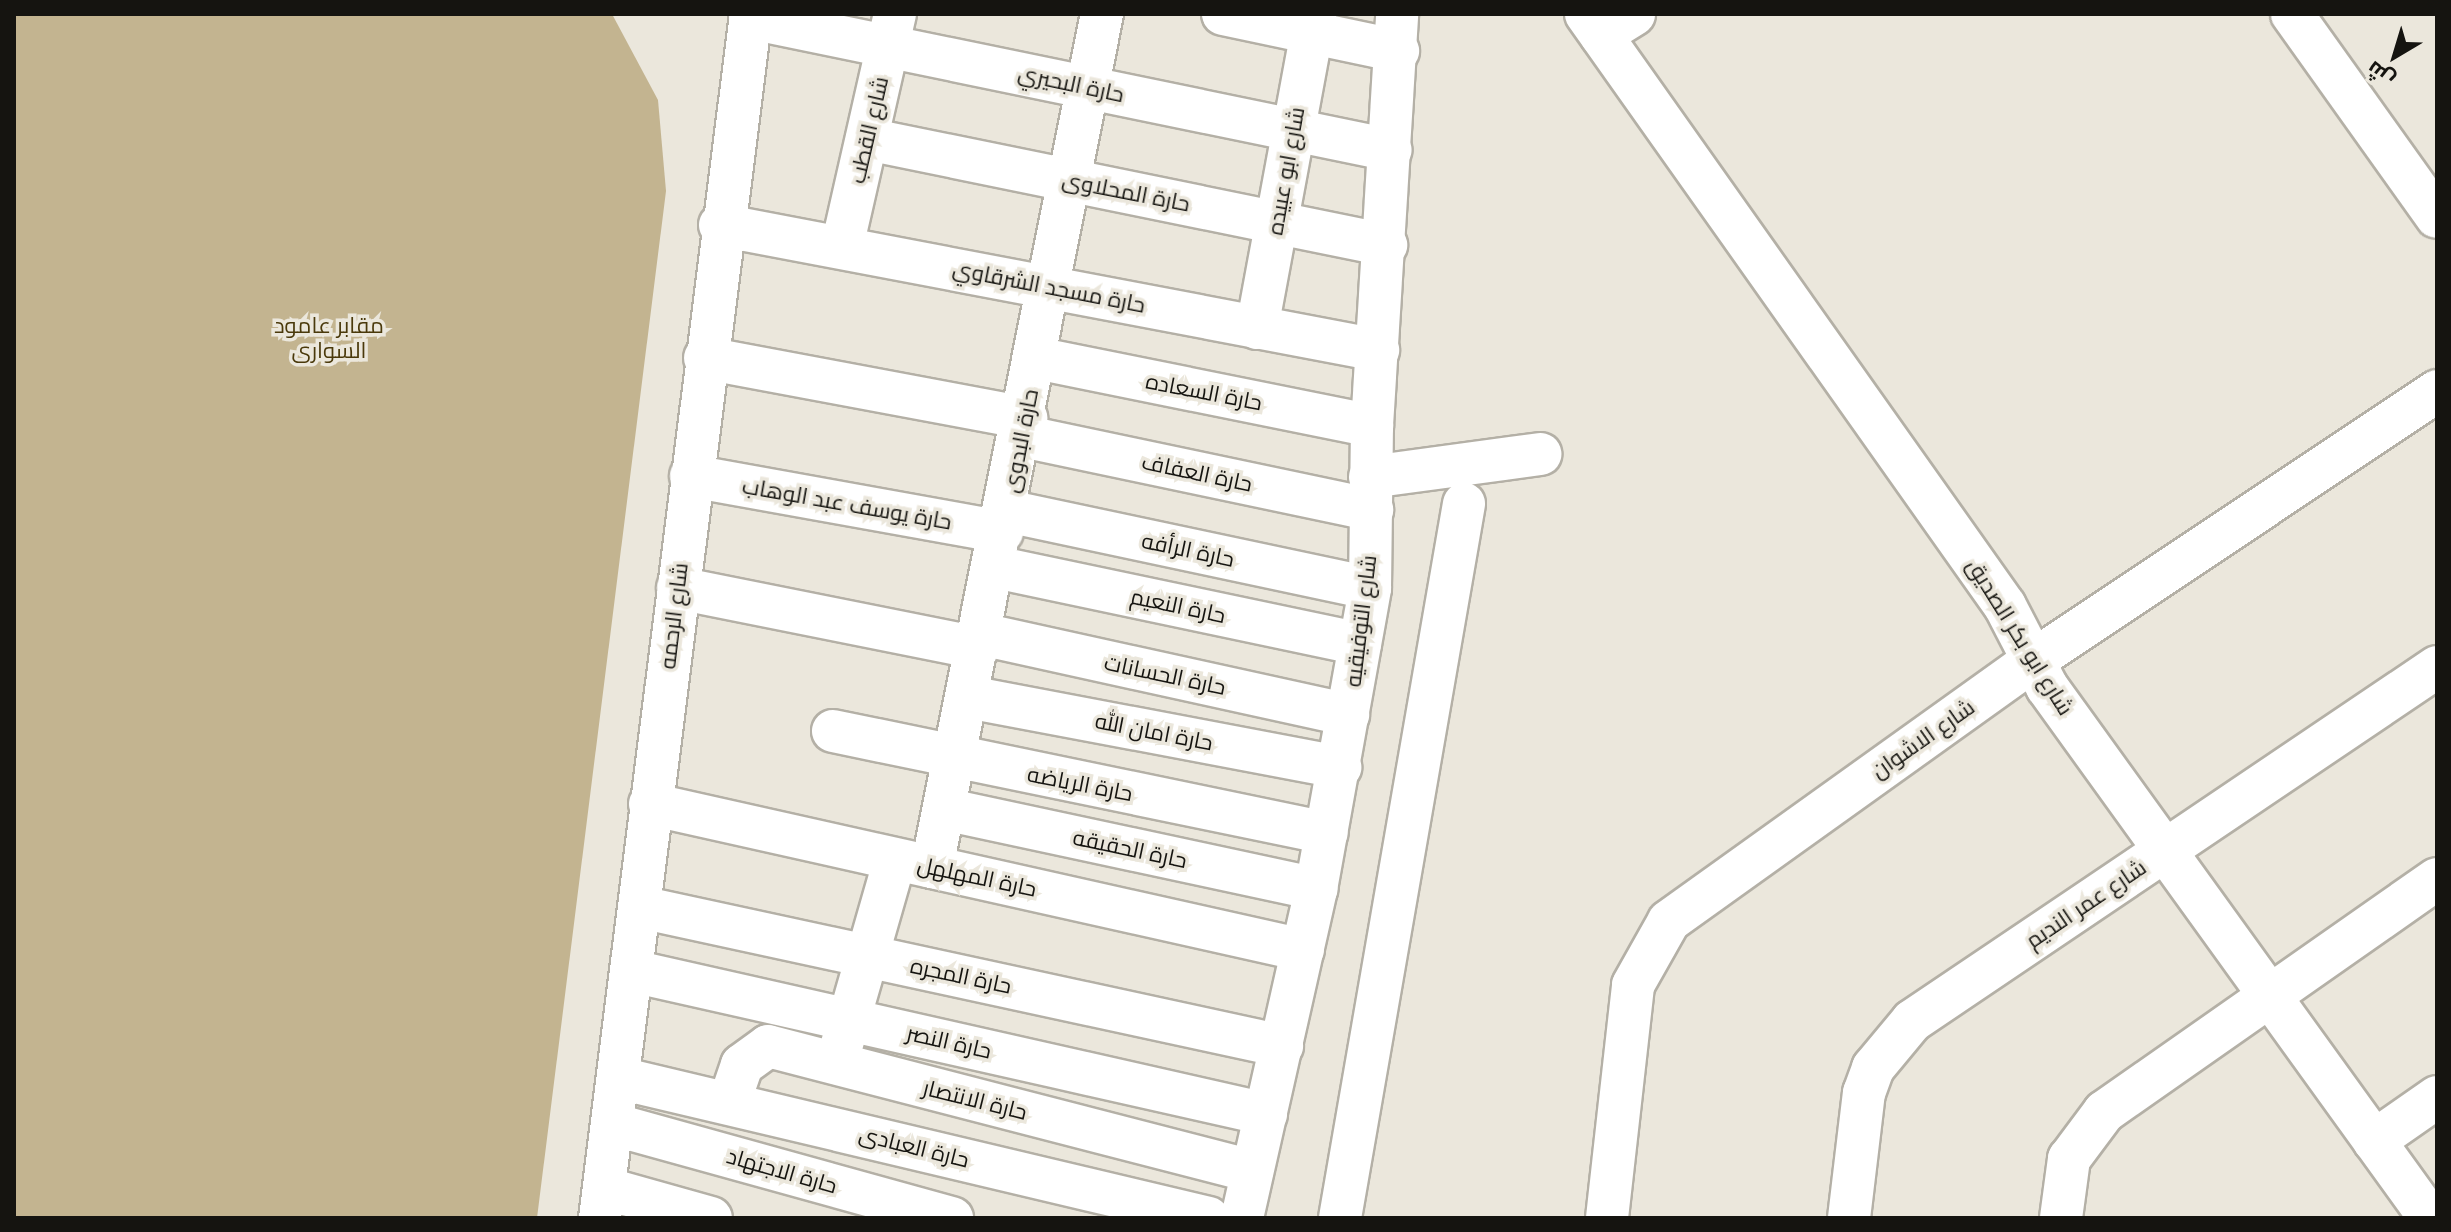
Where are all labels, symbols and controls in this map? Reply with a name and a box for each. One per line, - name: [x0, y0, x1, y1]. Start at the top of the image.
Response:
- north arrow: [2355, 16, 2435, 96]
- text: ش: [2360, 55, 2400, 95]
- street label: حارة البحيري: [1016, 60, 1126, 108]
- street label: شارع القطب: [844, 74, 894, 186]
- street label: شارع ابو عبيده: [1262, 105, 1310, 237]
- street label: حارة المحلاوى: [1060, 167, 1192, 217]
- street label: حارة مسجد الشرقاوي: [950, 255, 1148, 319]
- park label: مقابر عامود السوارى: [274, 312, 384, 364]
- street label: حارة السعاده: [1144, 368, 1264, 416]
- street label: حارة البدوى: [998, 387, 1044, 495]
- street label: حارة العفاف: [1139, 448, 1255, 498]
- street label: حارة يوسف عبد الوهاب: [740, 473, 954, 535]
- street label: حارة الرأفه: [1139, 527, 1237, 573]
- street label: شارع التوفيقيه: [1340, 554, 1382, 688]
- street label: شارع ابو بكر الصديق: [1961, 554, 2079, 720]
- street label: شارع الرحمه: [654, 561, 694, 671]
- street label: حارة النعيم: [1128, 583, 1228, 629]
- street label: حارة الحسانات: [1102, 649, 1228, 701]
- street label: شارع الاشوان: [1866, 694, 1980, 784]
- street label: حارة امان الله: [1093, 708, 1215, 756]
- street label: حارة الرياضه: [1025, 761, 1135, 807]
- street label: حارة الحقيقه: [1071, 824, 1189, 874]
- street label: حارة المهلهل: [915, 851, 1039, 903]
- street label: شارع عمر النديم: [2021, 854, 2151, 954]
- street label: حارة المجره: [908, 952, 1014, 1000]
- street label: حارة النصر: [904, 1019, 994, 1065]
- street label: حارة الانتصار: [920, 1074, 1030, 1126]
- street label: حارة العبادى: [856, 1121, 972, 1173]
- street label: حارة الاجتهاد: [724, 1143, 840, 1199]

